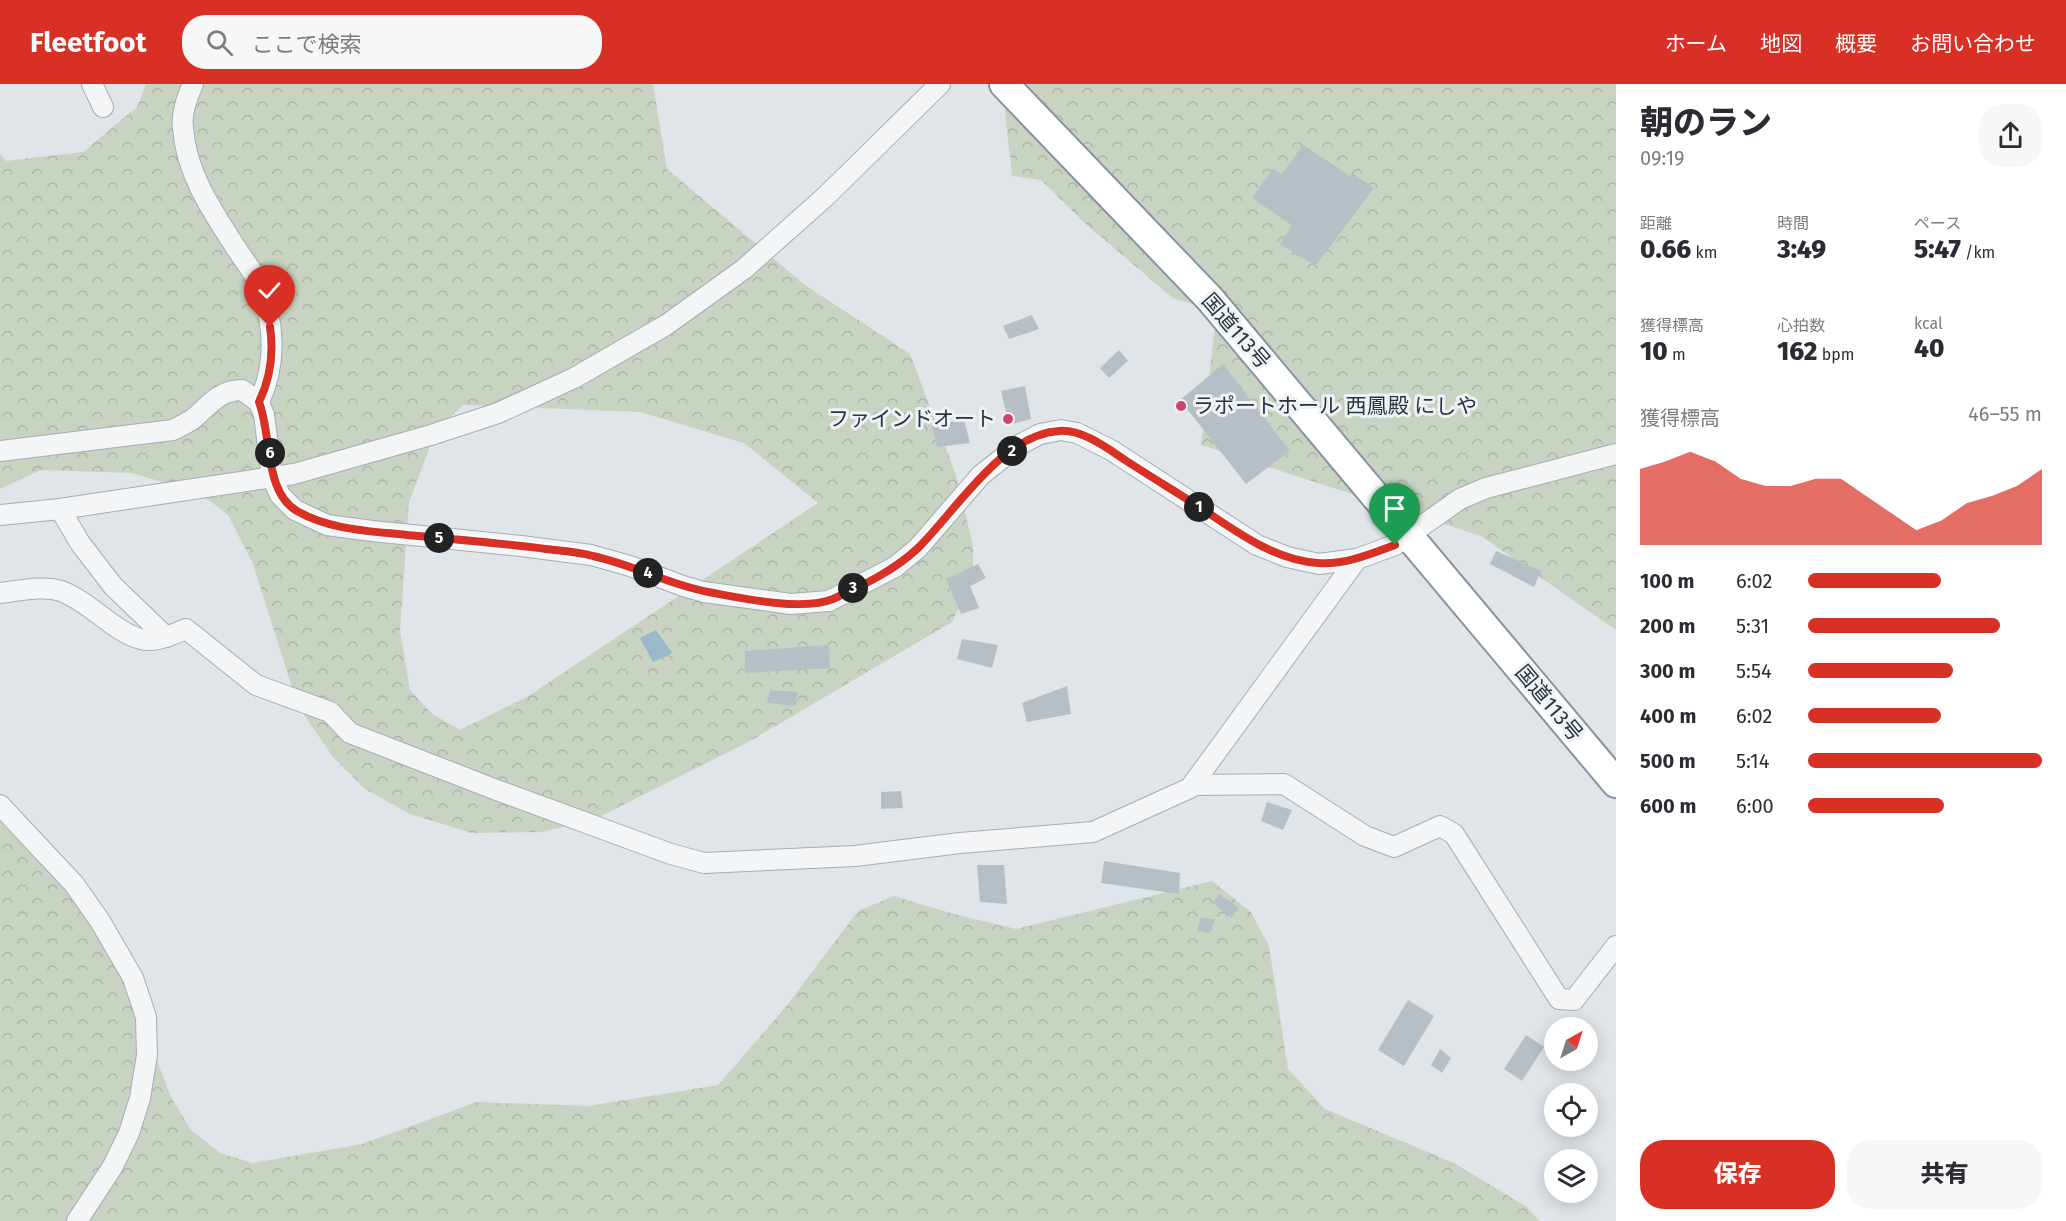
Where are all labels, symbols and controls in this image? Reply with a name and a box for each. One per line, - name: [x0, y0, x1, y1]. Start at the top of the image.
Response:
- search box: [182, 15, 602, 69]
- text: Fleetfoot: [30, 26, 146, 59]
- icon: search: [203, 26, 236, 59]
- text: ここで検索: [251, 31, 361, 58]
- text: ホーム: [1665, 31, 1727, 57]
- text: 地図: [1760, 31, 1802, 57]
- text: 概要: [1835, 31, 1877, 57]
- text: お問い合わせ: [1910, 31, 2036, 57]
- text: 朝のラン: [1640, 103, 1772, 143]
- button: share: [1979, 104, 2042, 167]
- text: 09:19: [1640, 146, 1685, 170]
- text: 距離: [1640, 214, 1672, 233]
- text: 時間: [1777, 214, 1809, 233]
- text: ペース: [1914, 214, 1961, 233]
- text: 0.66: [1640, 234, 1691, 265]
- text: 3:49: [1777, 234, 1826, 265]
- text: 5:47: [1914, 234, 1961, 265]
- text: km: [1691, 243, 1717, 262]
- text: /km: [1961, 243, 1995, 262]
- pin: [244, 265, 295, 327]
- icon: check: [253, 274, 286, 307]
- street label: 国道113号: [1196, 288, 1276, 374]
- text: kcal: [1914, 314, 1943, 333]
- text: 獲得標高: [1640, 316, 1704, 335]
- text: 心拍数: [1777, 316, 1825, 335]
- text: 40: [1914, 333, 1944, 364]
- text: 10: [1640, 336, 1668, 367]
- text: 162: [1777, 336, 1817, 367]
- text: m: [1668, 345, 1686, 364]
- text: bpm: [1817, 345, 1854, 364]
- place label: ラポートホール 西鳳殿 にしや: [1193, 393, 1477, 419]
- marker: ラポートホール 西鳳殿 にしや: [1174, 399, 1188, 413]
- text: 46–55 m: [1968, 402, 2042, 426]
- place label: ファインドオート: [828, 406, 996, 432]
- text: 獲得標高: [1640, 406, 1720, 430]
- marker: ファインドオート: [1001, 412, 1015, 426]
- pin: 2: [997, 436, 1027, 466]
- pin: 6: [255, 438, 285, 468]
- text: 2: [1008, 441, 1016, 460]
- text: 6: [265, 443, 275, 462]
- pin: [1369, 483, 1420, 545]
- pin: 1: [1184, 492, 1214, 522]
- icon: arrive: [1378, 492, 1411, 525]
- text: 1: [1195, 497, 1203, 516]
- pin: 5: [424, 523, 454, 553]
- text: 5: [435, 528, 443, 547]
- pin: 4: [633, 558, 663, 588]
- text: 4: [643, 563, 653, 582]
- text: 100 m: [1640, 569, 1694, 593]
- text: 6:02: [1736, 569, 1772, 593]
- pin: 3: [838, 573, 868, 603]
- text: 3: [849, 578, 857, 597]
- text: 200 m: [1640, 614, 1695, 638]
- text: 5:31: [1736, 614, 1769, 638]
- text: 300 m: [1640, 659, 1695, 683]
- text: 5:54: [1736, 659, 1772, 683]
- street label: 国道113号: [1510, 660, 1588, 746]
- text: 400 m: [1640, 704, 1696, 728]
- text: 6:02: [1736, 704, 1772, 728]
- text: 500 m: [1640, 749, 1696, 773]
- text: 5:14: [1736, 749, 1769, 773]
- text: 600 m: [1640, 794, 1696, 818]
- text: 6:00: [1736, 794, 1774, 818]
- north arrow: [1544, 1017, 1598, 1071]
- map controls: [1544, 1017, 1598, 1203]
- button: locate: [1544, 1083, 1598, 1137]
- button: 保存: [1640, 1140, 1835, 1209]
- button: 共有: [1847, 1140, 2042, 1209]
- button: layers: [1544, 1149, 1598, 1203]

